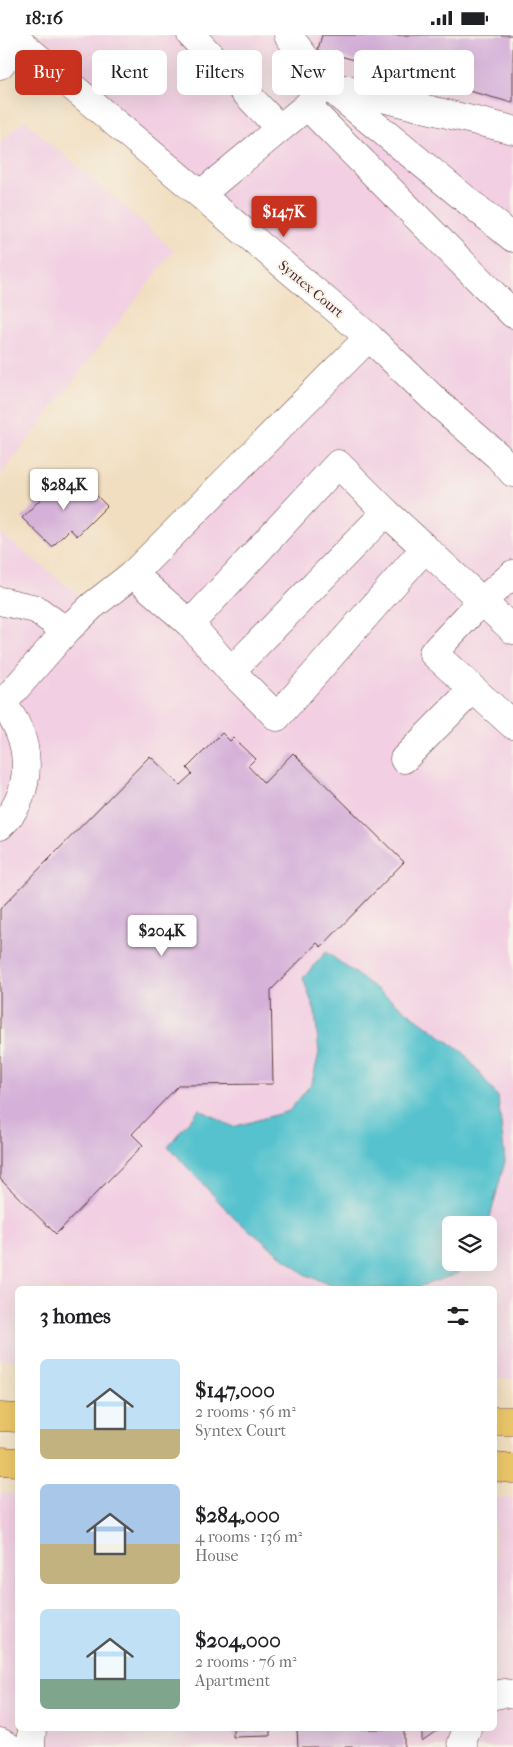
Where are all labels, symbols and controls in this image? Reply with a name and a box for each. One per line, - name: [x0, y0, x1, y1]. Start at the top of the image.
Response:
- text: 18:16: [25, 7, 63, 29]
- chip: Buy: [15, 50, 82, 95]
- chip: Rent: [92, 50, 167, 95]
- chip: Filters: [177, 50, 262, 95]
- chip: New: [272, 50, 344, 95]
- chip: Apartment: [354, 50, 474, 95]
- pin: $147K: [249, 195, 319, 238]
- text: $147K: [263, 202, 305, 221]
- street label: Syntex Court: [275, 257, 347, 321]
- pin: $284K: [29, 469, 99, 511]
- text: $284K: [41, 475, 87, 494]
- pin: $204K: [127, 915, 197, 957]
- text: $204K: [139, 921, 185, 940]
- map controls: [442, 1216, 497, 1271]
- button: layers: [442, 1216, 497, 1271]
- icon: filters: [444, 1302, 472, 1330]
- text: 3 homes: [40, 1304, 111, 1328]
- text: $147,000: [195, 1378, 275, 1402]
- icon: home: [80, 1379, 140, 1439]
- text: 2 rooms · 56 m²: [195, 1402, 296, 1421]
- text: Syntex Court: [195, 1421, 286, 1440]
- text: $284,000: [195, 1503, 280, 1527]
- icon: home: [80, 1504, 140, 1564]
- text: 4 rooms · 136 m²: [195, 1527, 302, 1546]
- text: House: [195, 1546, 238, 1565]
- text: $204,000: [195, 1628, 281, 1652]
- icon: home: [80, 1629, 140, 1689]
- text: 2 rooms · 76 m²: [195, 1652, 296, 1671]
- text: Apartment: [195, 1671, 270, 1690]

